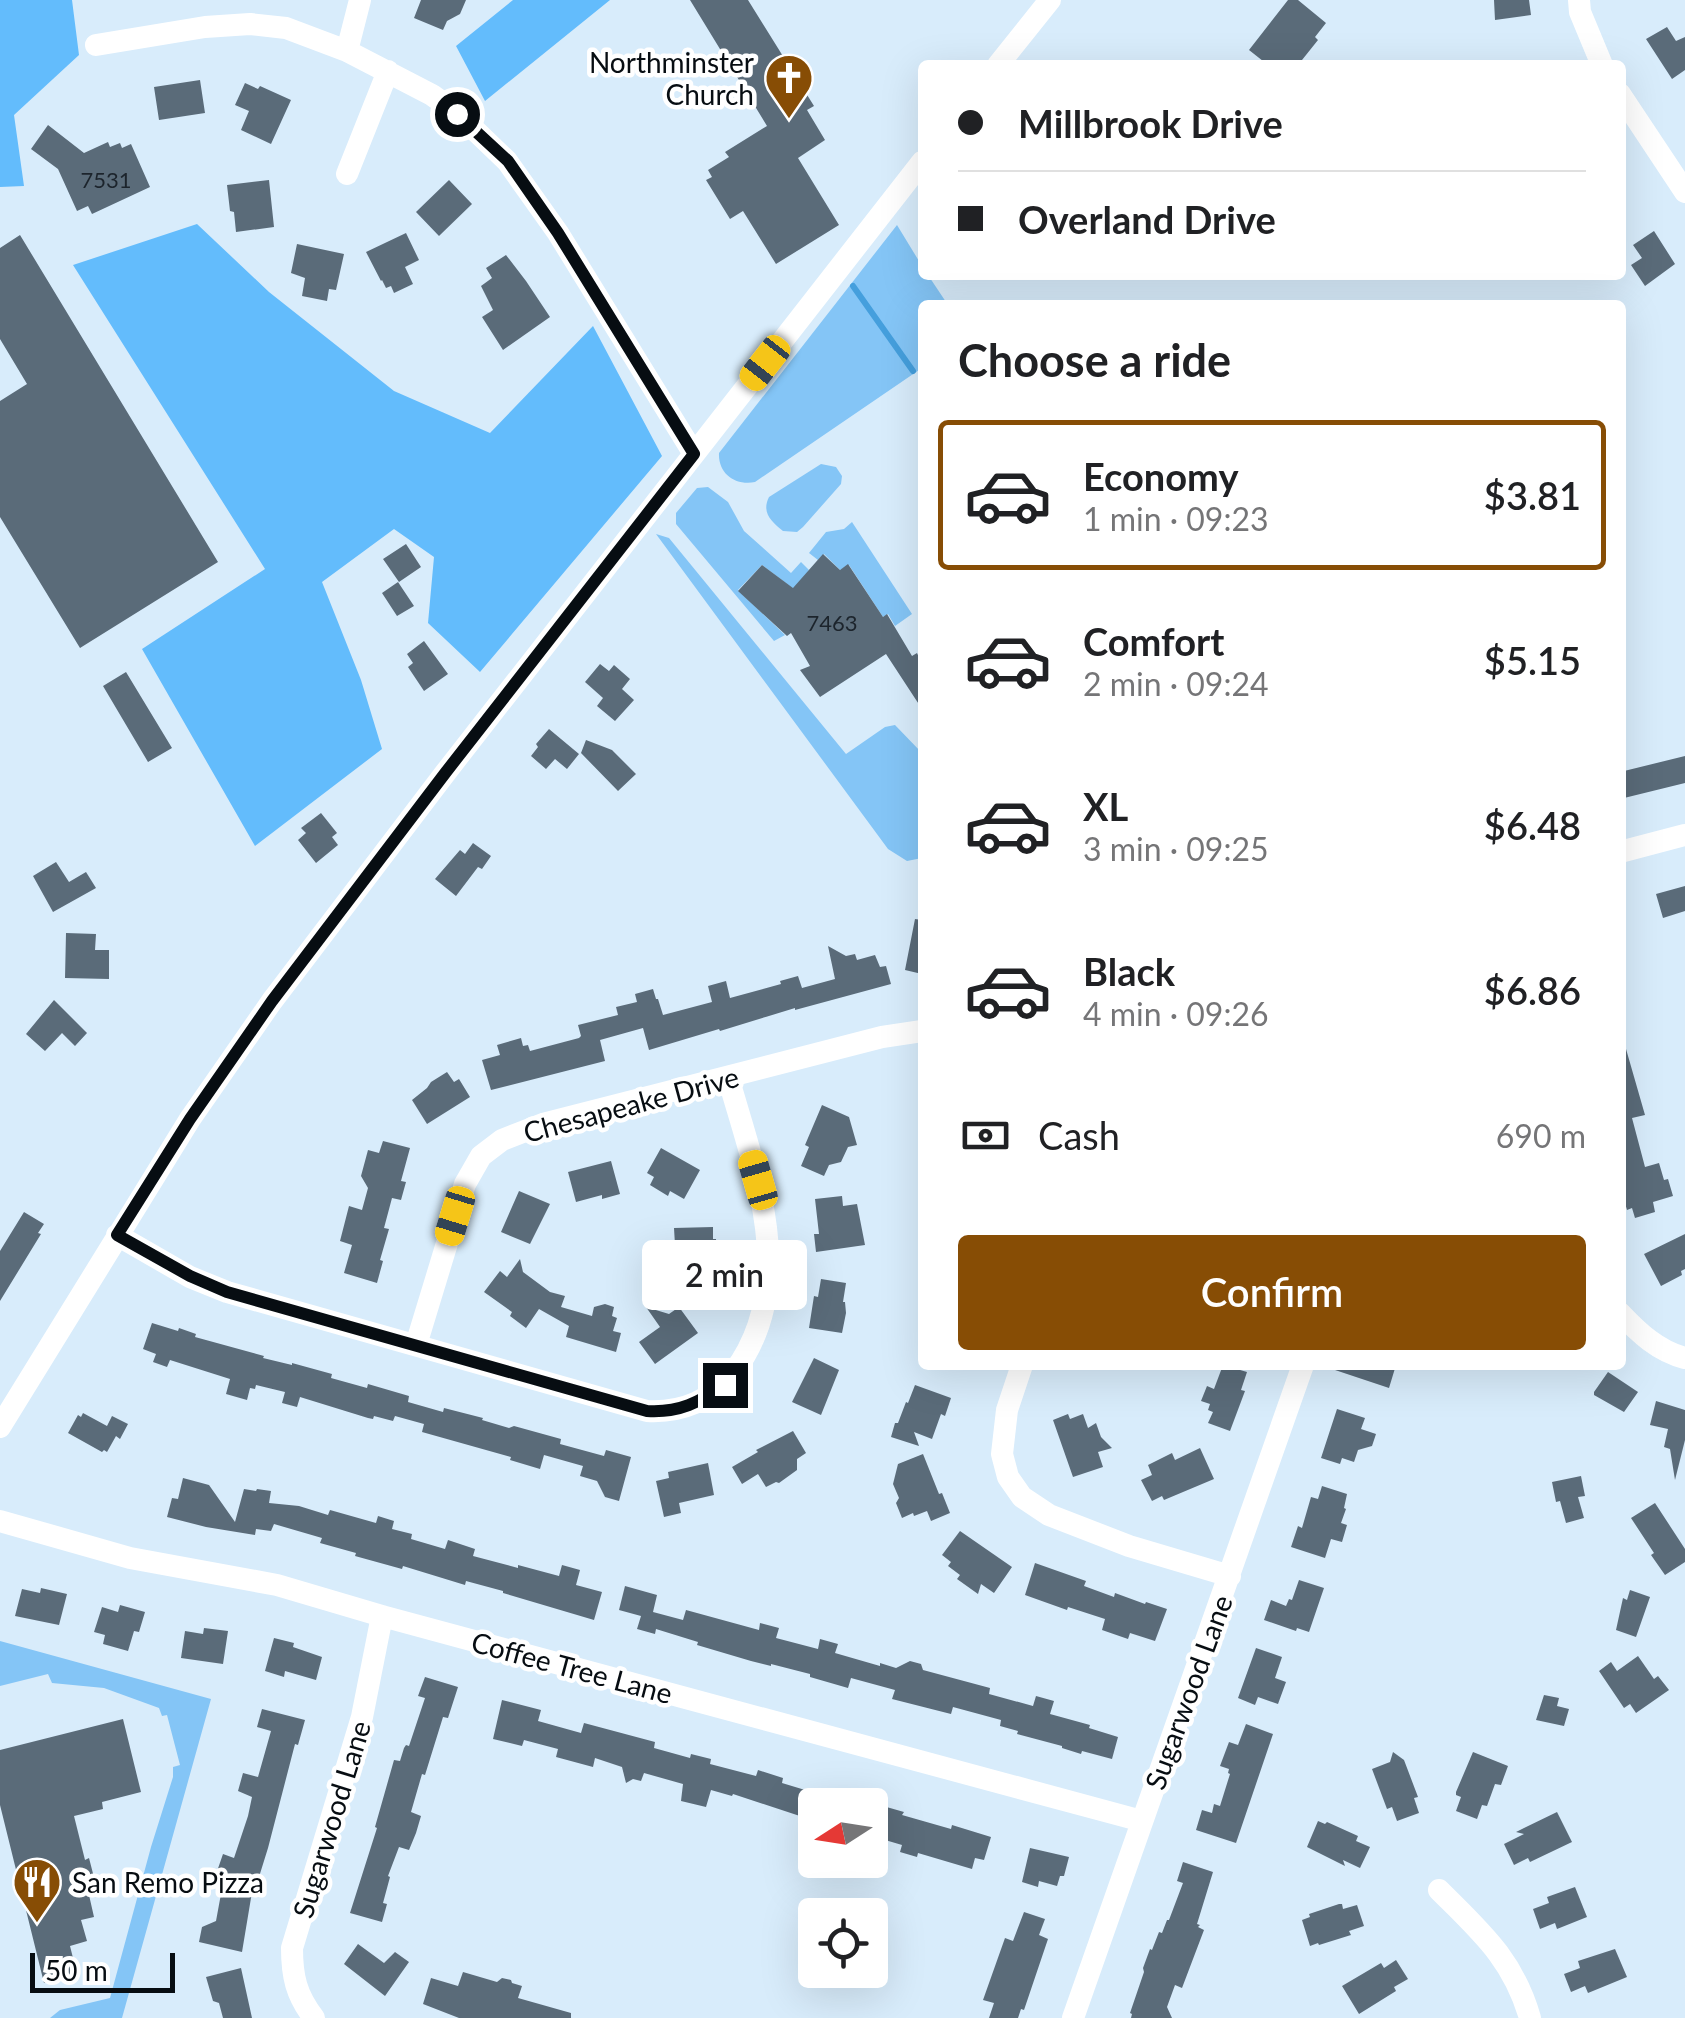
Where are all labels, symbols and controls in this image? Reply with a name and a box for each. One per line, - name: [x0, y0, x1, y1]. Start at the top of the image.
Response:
- place label: Northminster Church: [589, 45, 754, 111]
- church icon: Northminster Church: [763, 52, 815, 120]
- route start: [435, 92, 480, 137]
- text: Millbrook Drive: [1018, 100, 1283, 146]
- house number: 7531: [80, 166, 132, 193]
- text: Overland Drive: [1018, 196, 1276, 242]
- car: [735, 330, 795, 396]
- text: Choose a ride: [958, 333, 1231, 387]
- icon: car: [963, 450, 1053, 540]
- text: Economy: [1083, 453, 1238, 499]
- text: $3.81: [1484, 472, 1581, 518]
- text: 1 min · 09:23: [1083, 499, 1269, 538]
- house number: 7463: [806, 609, 858, 636]
- icon: car: [963, 615, 1053, 705]
- text: Comfort: [1083, 618, 1224, 664]
- text: $5.15: [1484, 637, 1581, 683]
- text: 2 min · 09:24: [1083, 664, 1269, 703]
- icon: car: [963, 780, 1053, 870]
- text: XL: [1083, 783, 1128, 829]
- text: $6.48: [1484, 802, 1581, 848]
- text: 3 min · 09:25: [1083, 829, 1269, 868]
- icon: car: [963, 945, 1053, 1035]
- text: Black: [1083, 948, 1175, 994]
- text: $6.86: [1484, 967, 1581, 1013]
- text: 4 min · 09:26: [1083, 994, 1269, 1033]
- street label: Chesapeake Drive: [520, 1059, 742, 1149]
- icon: cash: [958, 1108, 1013, 1163]
- text: Cash: [1038, 1112, 1120, 1158]
- text: 690 m: [1496, 1116, 1586, 1155]
- car: [735, 1147, 781, 1213]
- car: [432, 1183, 478, 1249]
- button: Confirm: [958, 1235, 1586, 1350]
- callout: 2 min: [642, 1240, 808, 1310]
- text: 2 min: [685, 1255, 764, 1294]
- route end: [703, 1363, 748, 1408]
- street label: Sugarwood Lane: [1137, 1590, 1239, 1794]
- street label: Coffee Tree Lane: [468, 1624, 676, 1710]
- street label: Sugarwood Lane: [285, 1716, 377, 1922]
- north arrow: [798, 1788, 888, 1878]
- map controls: [798, 1788, 888, 1988]
- restaurant icon: San Remo Pizza: [11, 1856, 63, 1924]
- place label: San Remo Pizza: [72, 1865, 264, 1899]
- button: locate: [798, 1898, 888, 1988]
- scale bar: [30, 1948, 175, 1992]
- text: 50 m: [45, 1953, 108, 1987]

